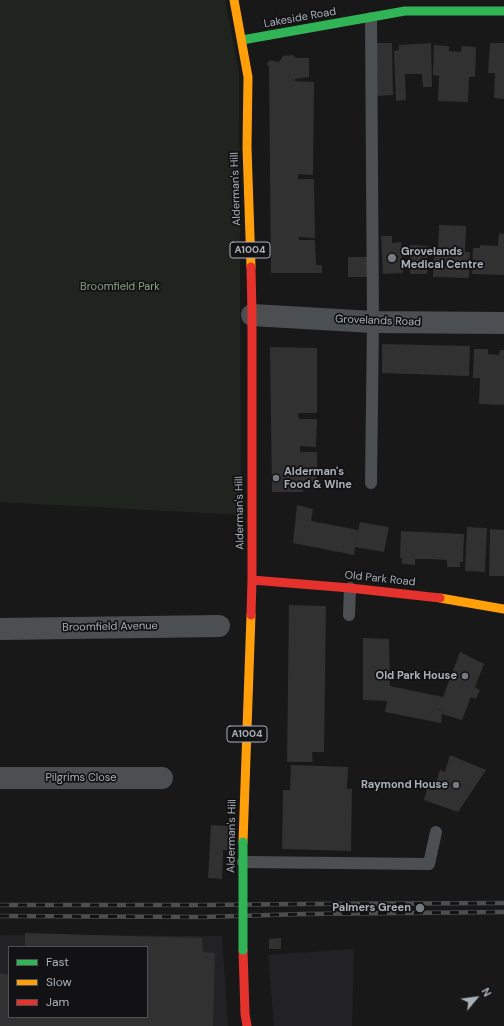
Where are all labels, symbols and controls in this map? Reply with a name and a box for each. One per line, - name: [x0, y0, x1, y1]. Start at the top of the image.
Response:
- street label: Lakeside Road: [263, 5, 337, 31]
- street label: Alderman's Hill: [228, 152, 244, 226]
- road number: A1004: [230, 242, 270, 258]
- place label: Grovelands Medical Centre: [401, 245, 484, 271]
- marker: Grovelands Medical Centre: [386, 252, 398, 264]
- park label: Broomfield Park: [80, 280, 160, 294]
- street label: Grovelands Road: [335, 313, 421, 329]
- place label: Alderman's Food & Wine: [284, 465, 352, 491]
- marker: Alderman's Food & Wine: [271, 473, 281, 483]
- street label: Alderman's Hill: [233, 476, 247, 550]
- street label: Old Park Road: [344, 569, 416, 589]
- street label: Broomfield Avenue: [62, 620, 158, 634]
- place label: Old Park House: [376, 669, 457, 683]
- marker: Old Park House: [460, 671, 470, 681]
- road number: A1004: [227, 726, 267, 742]
- street label: Pilgrims Close: [45, 771, 117, 785]
- place label: Raymond House: [361, 778, 448, 792]
- marker: Raymond House: [451, 780, 461, 790]
- street label: Alderman's Hill: [225, 799, 239, 873]
- place label: Palmers Green: [332, 901, 411, 915]
- marker: Palmers Green: [414, 902, 426, 914]
- legend: [8, 946, 148, 1018]
- text: Fast: [46, 954, 69, 970]
- text: Slow: [46, 974, 72, 990]
- north arrow: [456, 978, 496, 1018]
- text: N: [478, 985, 495, 999]
- text: Jam: [46, 994, 69, 1010]

